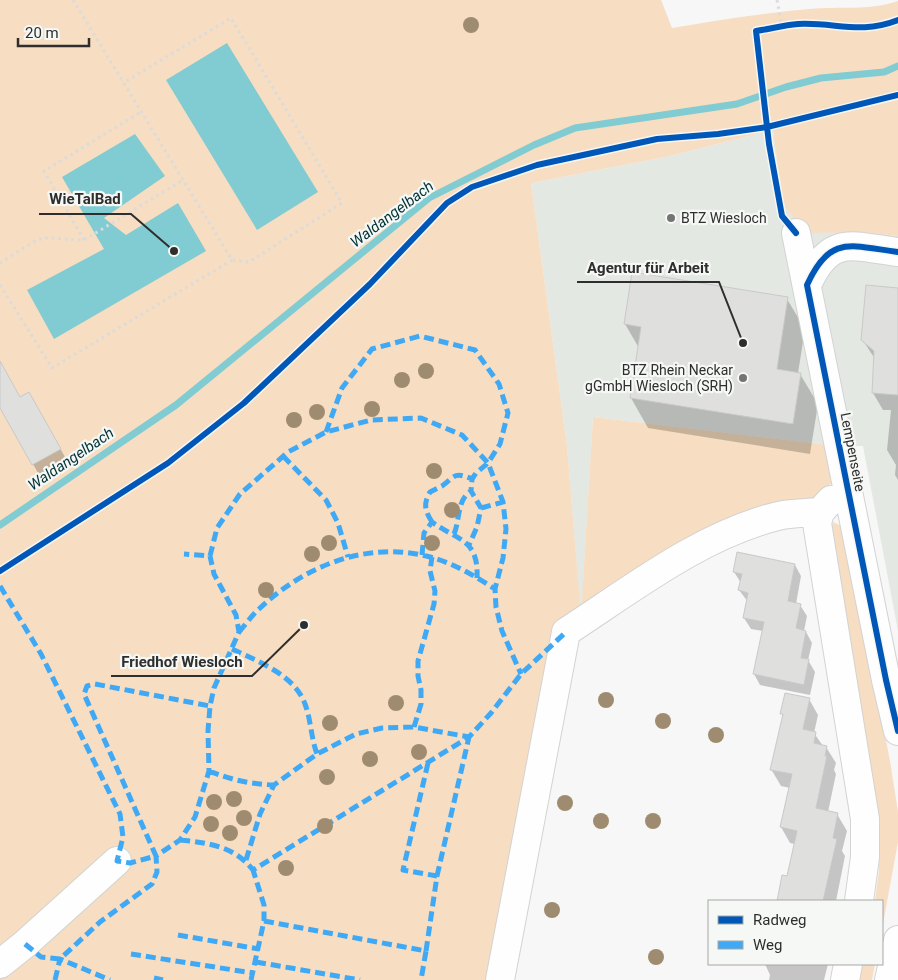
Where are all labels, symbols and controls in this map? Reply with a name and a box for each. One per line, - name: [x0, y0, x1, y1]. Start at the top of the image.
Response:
- scale bar: [18, 15, 89, 47]
- text: 20 m: [25, 24, 59, 42]
- water label: Waldangelbach: [347, 177, 437, 251]
- callout: WieTalBad: [39, 184, 131, 214]
- text: WieTalBad: [49, 190, 121, 208]
- place label: BTZ Wiesloch: [681, 210, 767, 226]
- marker: BTZ Wiesloch: [665, 212, 677, 224]
- callout: Agentur für Arbeit: [577, 252, 719, 282]
- text: Agentur für Arbeit: [587, 259, 709, 277]
- place label: BTZ Rhein Neckar gGmbH Wiesloch (SRH): [585, 362, 733, 395]
- marker: BTZ Rhein Neckar gGmbH Wiesloch (SRH): [737, 372, 749, 384]
- street label: Lempenseite: [837, 411, 869, 493]
- water label: Waldangelbach: [25, 424, 117, 494]
- callout: Friedhof Wiesloch: [111, 646, 252, 676]
- text: Friedhof Wiesloch: [121, 653, 243, 671]
- legend: [708, 900, 883, 965]
- text: Radweg: [753, 911, 807, 929]
- text: Weg: [753, 936, 782, 954]

